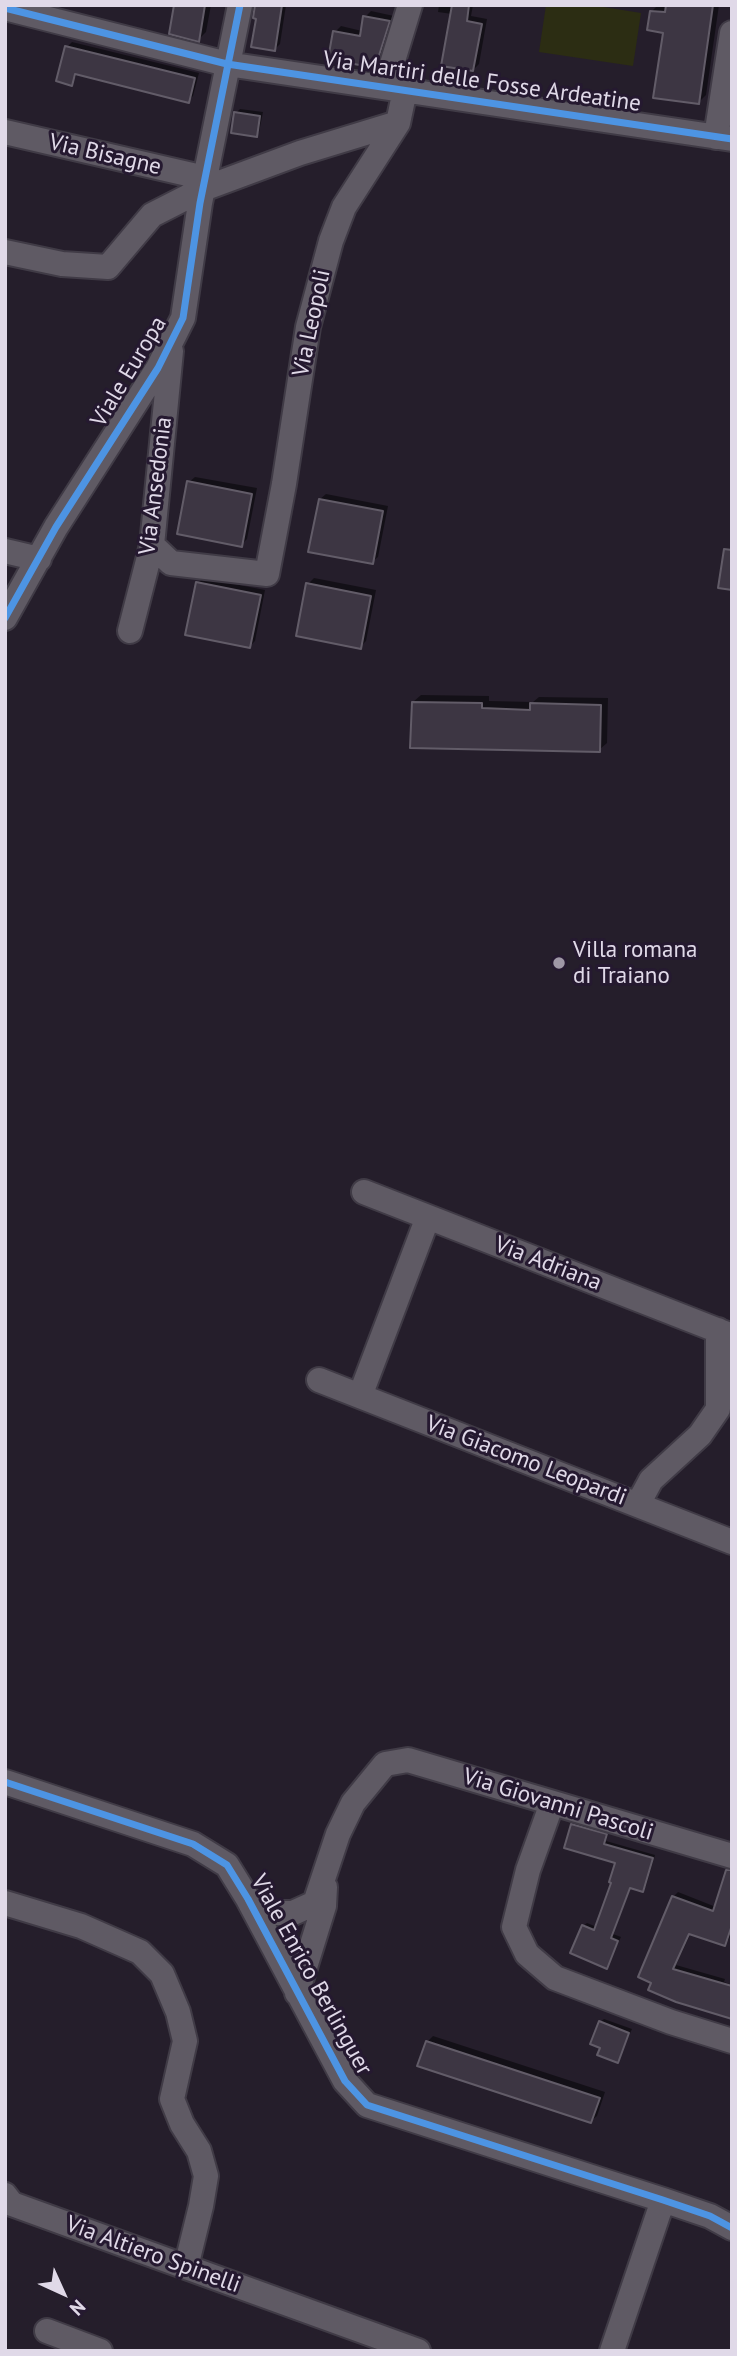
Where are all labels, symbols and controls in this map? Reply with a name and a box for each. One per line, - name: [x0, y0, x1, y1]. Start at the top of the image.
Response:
- street label: Via Martiri delle Fosse Ardeatine: [321, 46, 643, 118]
- street label: Via Bisagne: [46, 129, 164, 181]
- street label: Via Leopoli: [287, 267, 337, 379]
- street label: Viale Europa: [85, 312, 173, 432]
- street label: Via Ansedonia: [134, 415, 178, 557]
- place label: Villa romana di Traiano: [573, 936, 697, 990]
- marker: Villa romana di Traiano: [551, 955, 567, 971]
- street label: Via Adriana: [491, 1231, 605, 1297]
- street label: Via Giacomo Leopardi: [422, 1410, 630, 1512]
- street label: Via Giovanni Pascoli: [460, 1763, 656, 1847]
- street label: Viale Enrico Berlinguer: [244, 1870, 378, 2080]
- street label: Via Altiero Spinelli: [62, 2211, 244, 2299]
- north arrow: [28, 2258, 98, 2328]
- text: N: [65, 2295, 91, 2321]

